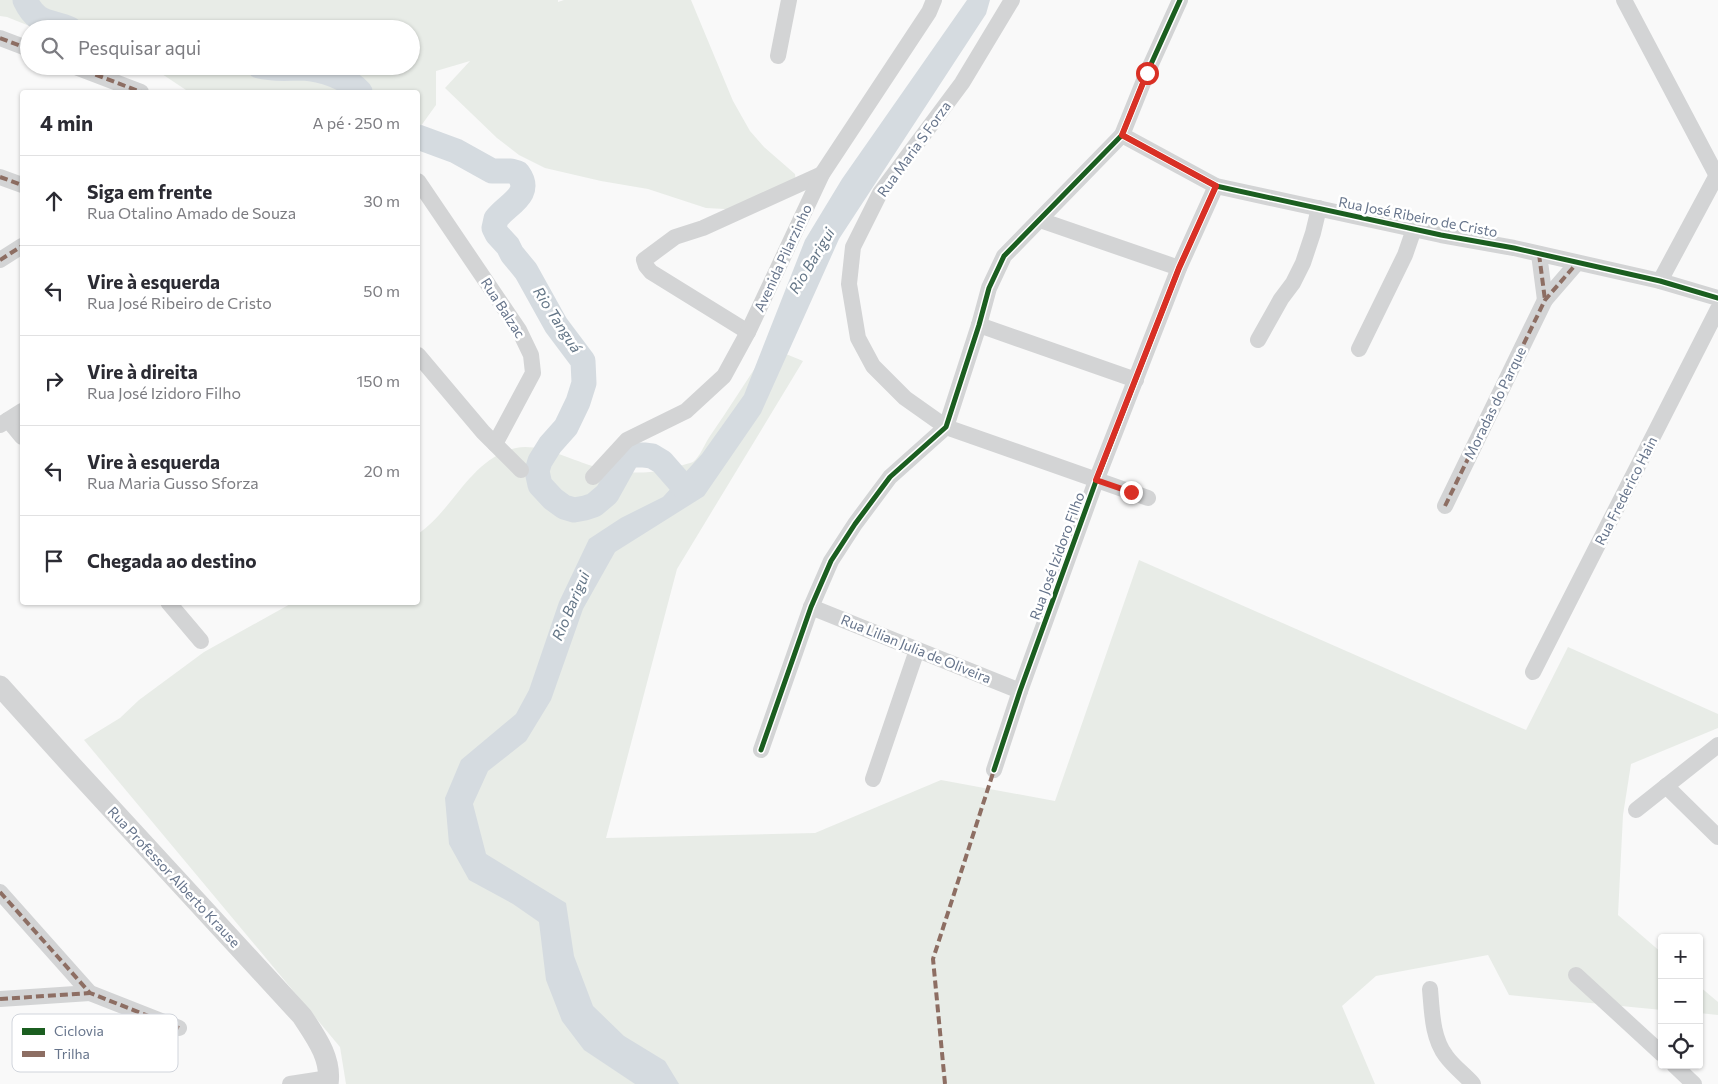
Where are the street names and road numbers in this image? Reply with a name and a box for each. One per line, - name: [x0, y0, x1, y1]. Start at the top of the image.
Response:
- street label: Rua Maria S Forza: [873, 98, 954, 200]
- street label: Rua José Ribeiro de Cristo: [1337, 193, 1499, 240]
- street label: Avenida Pilarzinho: [750, 201, 815, 314]
- street label: Rua Balzac: [478, 274, 529, 341]
- street label: Moradas do Parque: [1460, 344, 1529, 462]
- street label: Rua Frederico Hain: [1591, 434, 1660, 548]
- street label: Rua José Izidoro Filho: [1025, 490, 1088, 622]
- street label: Rua Lilian Julia de Oliveira: [839, 611, 994, 686]
- street label: Rua Professor Alberto Krause: [105, 803, 244, 951]

